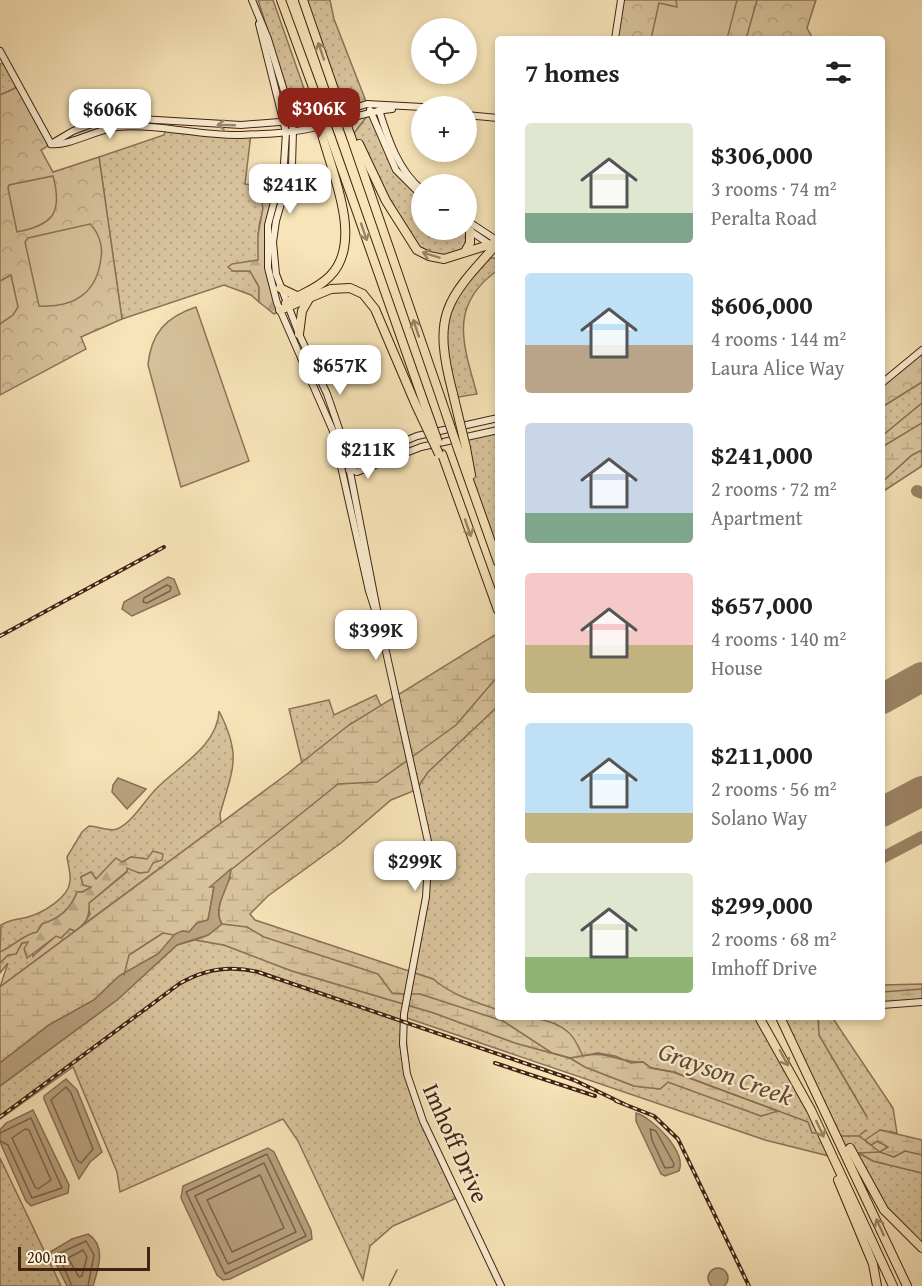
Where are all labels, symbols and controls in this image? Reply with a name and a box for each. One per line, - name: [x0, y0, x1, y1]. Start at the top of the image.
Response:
- map controls: [411, 18, 477, 240]
- button: locate: [411, 18, 477, 84]
- one-way arrow: [314, 42, 325, 60]
- text: 7 homes: [525, 53, 620, 92]
- icon: filters: [822, 56, 855, 89]
- pin: $306K: [277, 88, 361, 139]
- pin: $606K: [68, 89, 152, 140]
- text: $306K: [292, 93, 346, 122]
- text: $606K: [83, 94, 137, 123]
- button: +: [411, 96, 477, 162]
- one-way arrow: [216, 119, 236, 130]
- text: $306,000: [711, 135, 813, 174]
- icon: home: [573, 147, 645, 219]
- pin: $241K: [248, 164, 332, 215]
- text: $241K: [263, 169, 317, 198]
- button: −: [411, 174, 477, 240]
- text: 3 rooms · 74 m²: [711, 174, 837, 203]
- text: Peralta Road: [711, 203, 817, 232]
- one-way arrow: [359, 223, 370, 241]
- one-way arrow: [422, 249, 441, 260]
- text: $606,000: [711, 285, 813, 324]
- icon: home: [573, 297, 645, 369]
- one-way arrow: [410, 319, 421, 338]
- text: 4 rooms · 144 m²: [711, 324, 846, 353]
- pin: $657K: [298, 345, 382, 396]
- text: $657K: [313, 350, 367, 379]
- text: Laura Alice Way: [711, 353, 845, 382]
- pin: $211K: [326, 429, 410, 480]
- text: $211K: [341, 434, 395, 463]
- text: $241,000: [711, 435, 813, 474]
- icon: home: [573, 447, 645, 519]
- text: 2 rooms · 72 m²: [711, 474, 837, 503]
- text: Apartment: [711, 503, 803, 532]
- one-way arrow: [463, 518, 474, 537]
- text: $657,000: [711, 585, 813, 624]
- icon: home: [573, 597, 645, 669]
- pin: $399K: [334, 610, 418, 661]
- text: $399K: [349, 615, 403, 644]
- text: 4 rooms · 140 m²: [711, 624, 846, 653]
- text: House: [711, 653, 763, 682]
- text: $211,000: [711, 735, 813, 774]
- icon: home: [573, 747, 645, 819]
- text: 2 rooms · 56 m²: [711, 774, 837, 803]
- text: Solano Way: [711, 803, 808, 832]
- pin: $299K: [373, 841, 457, 892]
- text: $299K: [388, 846, 442, 875]
- text: $299,000: [711, 885, 813, 924]
- icon: home: [573, 897, 645, 969]
- text: 2 rooms · 68 m²: [711, 924, 837, 953]
- text: Imhoff Drive: [711, 953, 817, 982]
- water label: Grayson Creek: [653, 1031, 799, 1115]
- one-way arrow: [778, 1049, 790, 1066]
- street label: Imhoff Drive: [414, 1078, 498, 1208]
- one-way arrow: [816, 1120, 827, 1138]
- one-way arrow: [874, 1218, 885, 1236]
- scale bar: [18, 1244, 150, 1272]
- text: 200 m: [27, 1245, 67, 1269]

